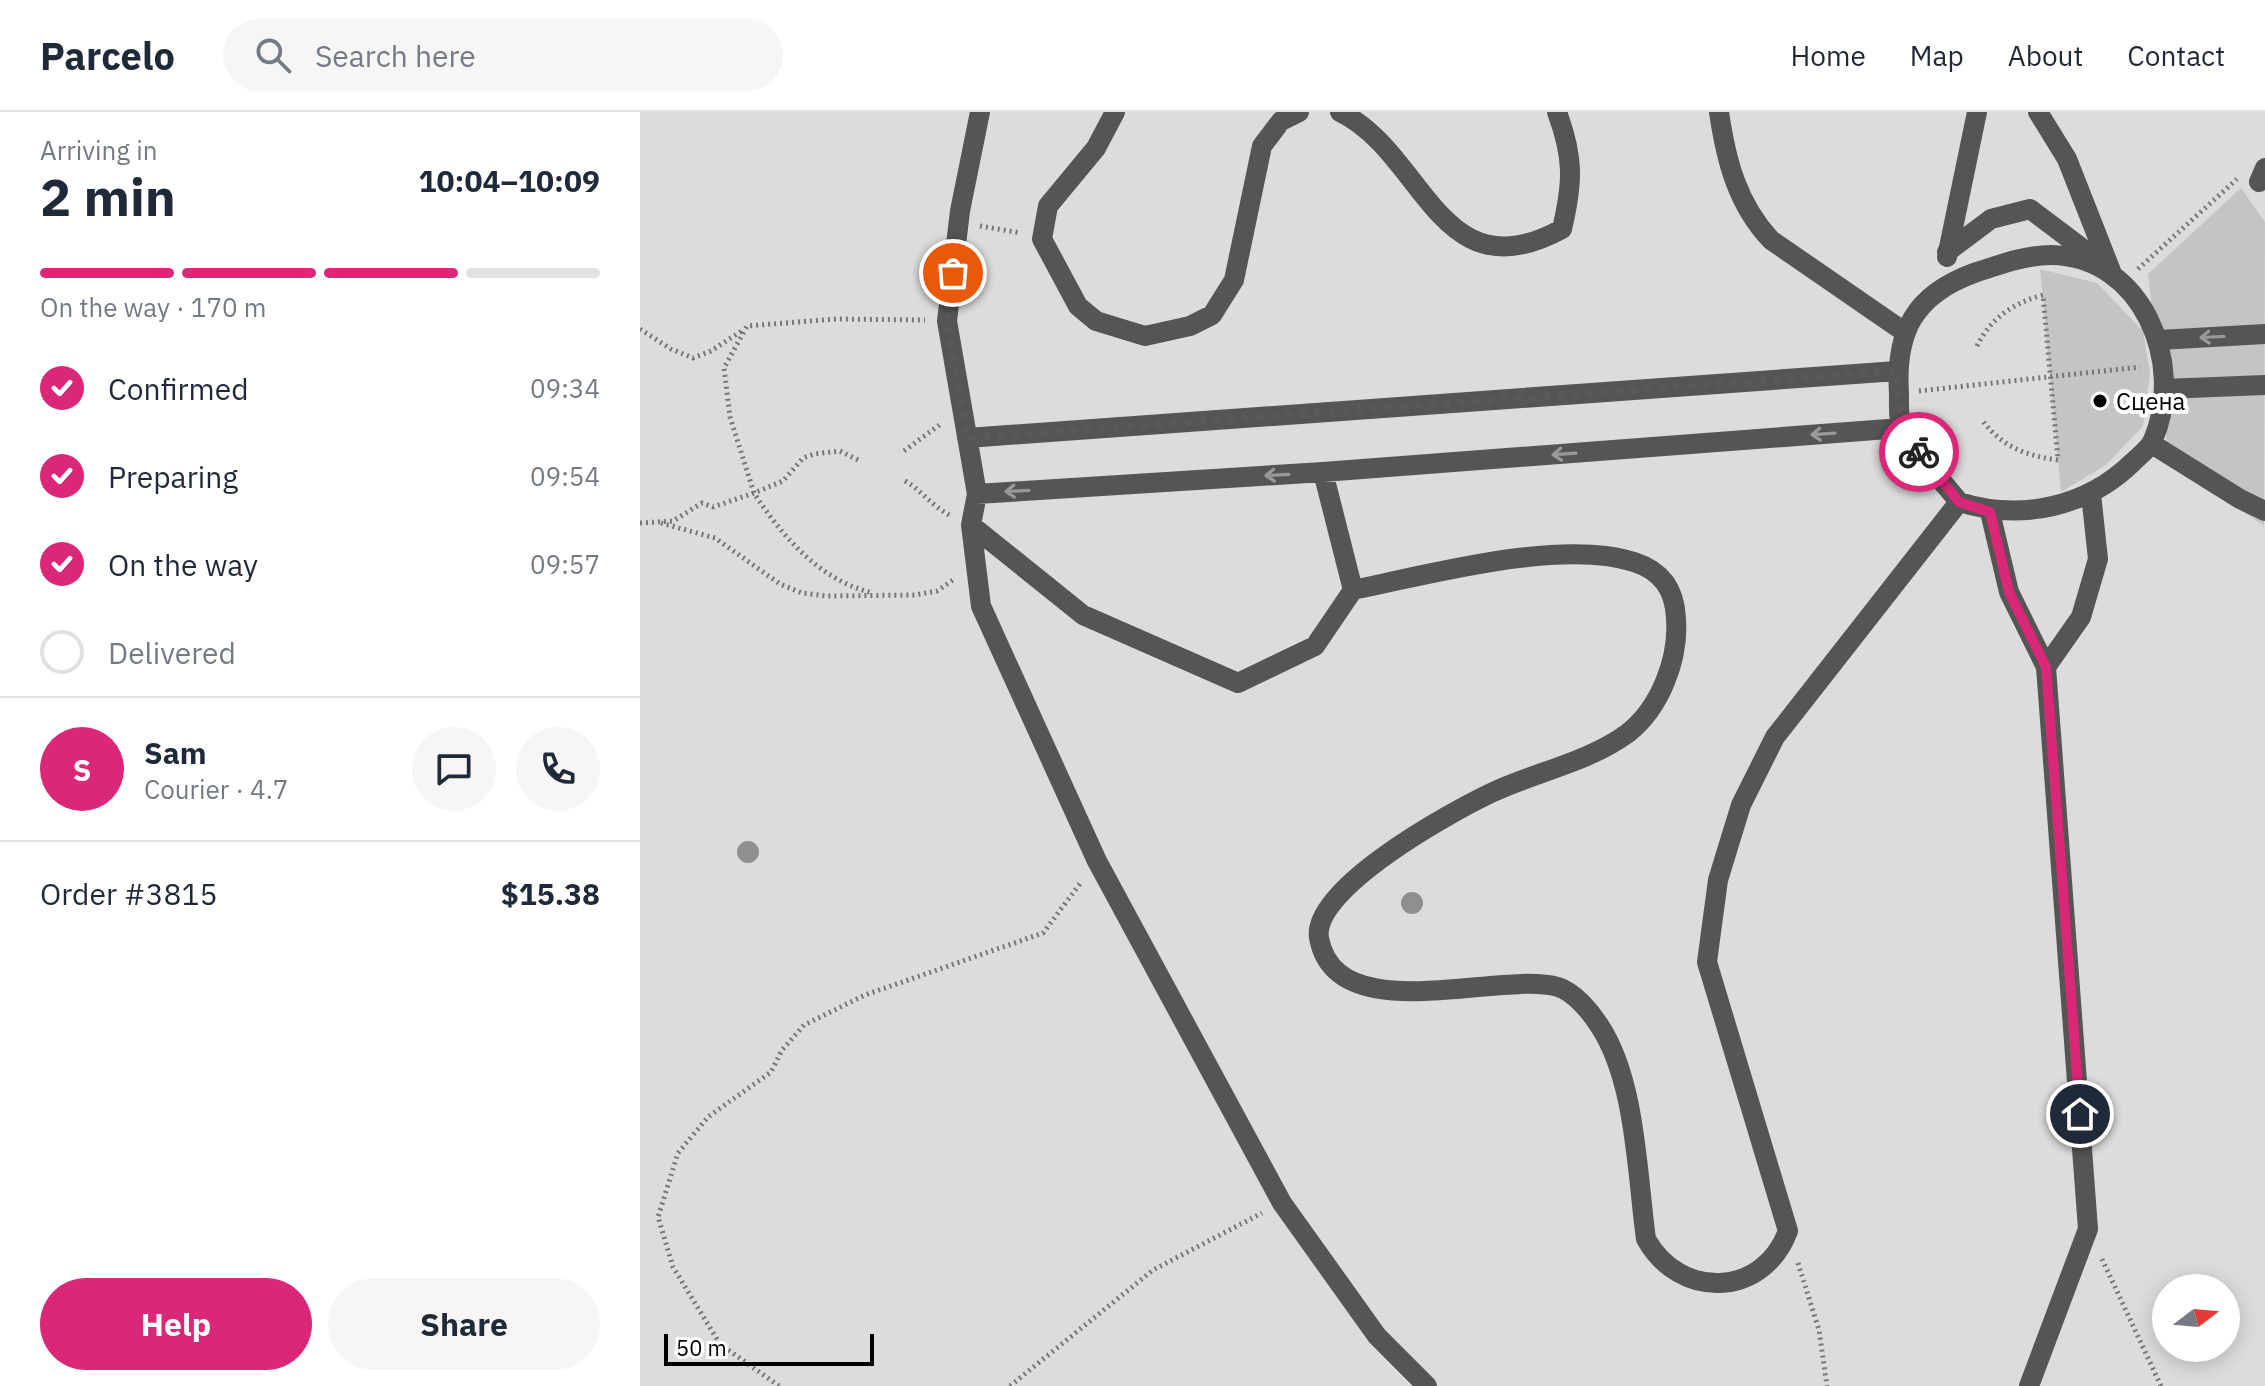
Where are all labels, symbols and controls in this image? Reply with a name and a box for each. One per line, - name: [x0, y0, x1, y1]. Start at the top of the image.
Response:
- search box: [223, 19, 783, 91]
- text: Parcelo: [40, 31, 175, 80]
- icon: search: [251, 33, 295, 77]
- text: Search here: [315, 36, 476, 75]
- text: Home: [1790, 37, 1866, 74]
- text: Map: [1910, 37, 1964, 74]
- text: About: [2008, 37, 2083, 74]
- text: Contact: [2127, 37, 2225, 74]
- text: Arriving in: [40, 133, 157, 167]
- text: 10:04–10:09: [419, 161, 600, 200]
- text: 2 min: [40, 163, 176, 230]
- pin: [919, 239, 987, 307]
- icon: bag: [931, 251, 975, 295]
- text: On the way · 170 m: [40, 290, 266, 324]
- one-way arrow: [2199, 330, 2226, 345]
- icon: check: [40, 366, 84, 410]
- text: Confirmed: [108, 369, 249, 408]
- text: 09:34: [530, 371, 600, 405]
- place label: Сцена: [2116, 385, 2186, 417]
- marker: Сцена: [2091, 392, 2109, 410]
- courier: [1879, 412, 1959, 492]
- one-way arrow: [1810, 427, 1837, 442]
- icon: bike: [1897, 430, 1941, 474]
- one-way arrow: [1551, 447, 1578, 462]
- icon: check: [40, 454, 84, 498]
- text: Preparing: [108, 457, 238, 496]
- text: 09:54: [530, 459, 600, 493]
- one-way arrow: [1264, 468, 1291, 483]
- one-way arrow: [1004, 484, 1031, 499]
- icon: check: [40, 542, 84, 586]
- text: On the way: [108, 545, 258, 584]
- text: 09:57: [530, 547, 600, 581]
- text: Delivered: [108, 633, 236, 672]
- button: chat: [412, 727, 496, 811]
- button: phone: [516, 727, 600, 811]
- text: Sam: [144, 733, 207, 772]
- text: S: [73, 750, 91, 789]
- text: Courier · 4.7: [144, 772, 288, 806]
- text: Order #3815: [40, 874, 217, 913]
- text: $15.38: [501, 874, 600, 913]
- pin: [2046, 1080, 2114, 1148]
- icon: home: [2058, 1092, 2102, 1136]
- north arrow: [2152, 1274, 2240, 1362]
- map controls: [2152, 1274, 2240, 1362]
- button: Help: [40, 1278, 312, 1370]
- button: Share: [328, 1278, 600, 1370]
- scale bar: [664, 1330, 874, 1366]
- text: 50 m: [676, 1333, 727, 1362]

